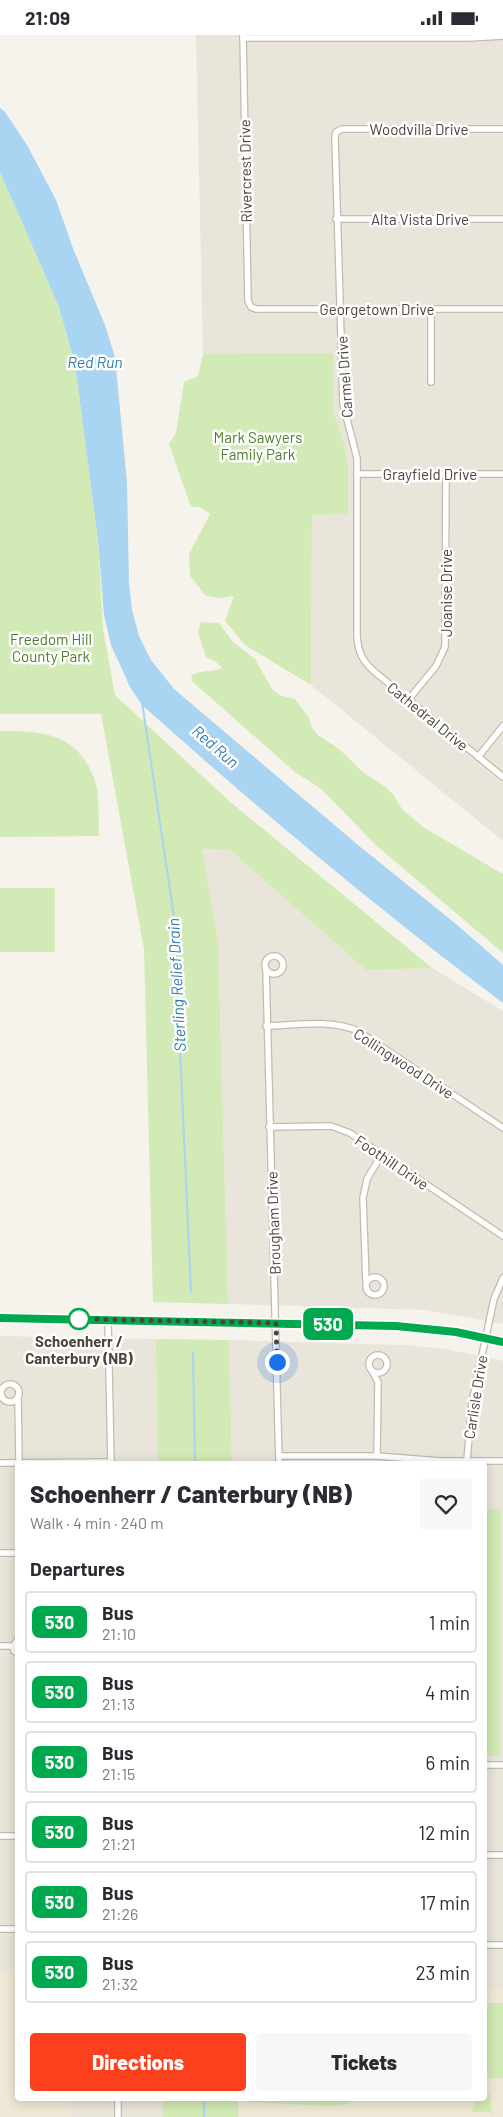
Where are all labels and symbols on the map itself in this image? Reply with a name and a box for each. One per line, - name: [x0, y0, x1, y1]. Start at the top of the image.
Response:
- street label: Rivercrest Drive: [235, 119, 255, 223]
- street label: Woodvilla Drive: [370, 120, 468, 138]
- street label: Alta Vista Drive: [371, 210, 469, 228]
- street label: Georgetown Drive: [320, 300, 434, 318]
- street label: Carmel Drive: [332, 335, 356, 419]
- water label: Red Run: [67, 352, 123, 371]
- park label: Mark Sawyers Family Park: [214, 428, 302, 463]
- street label: Grayfield Drive: [383, 465, 477, 483]
- street label: Joanise Drive: [437, 549, 455, 637]
- park label: Freedom Hill County Park: [10, 630, 92, 665]
- street label: Cathedral Drive: [384, 678, 472, 754]
- water label: Red Run: [189, 721, 243, 771]
- water label: Sterling Relief Drain: [163, 918, 189, 1052]
- street label: Collingwood Drive: [351, 1024, 457, 1102]
- street label: Foothill Drive: [352, 1131, 432, 1193]
- street label: Brougham Drive: [262, 1171, 284, 1275]
- marker: Schoenherr / Canterbury (NB): [68, 1308, 90, 1330]
- line badge: 530: [299, 1308, 357, 1340]
- place label: Schoenherr / Canterbury (NB): [25, 1332, 134, 1367]
- your location: [265, 1350, 290, 1375]
- street label: Carlisle Drive: [460, 1354, 490, 1440]

